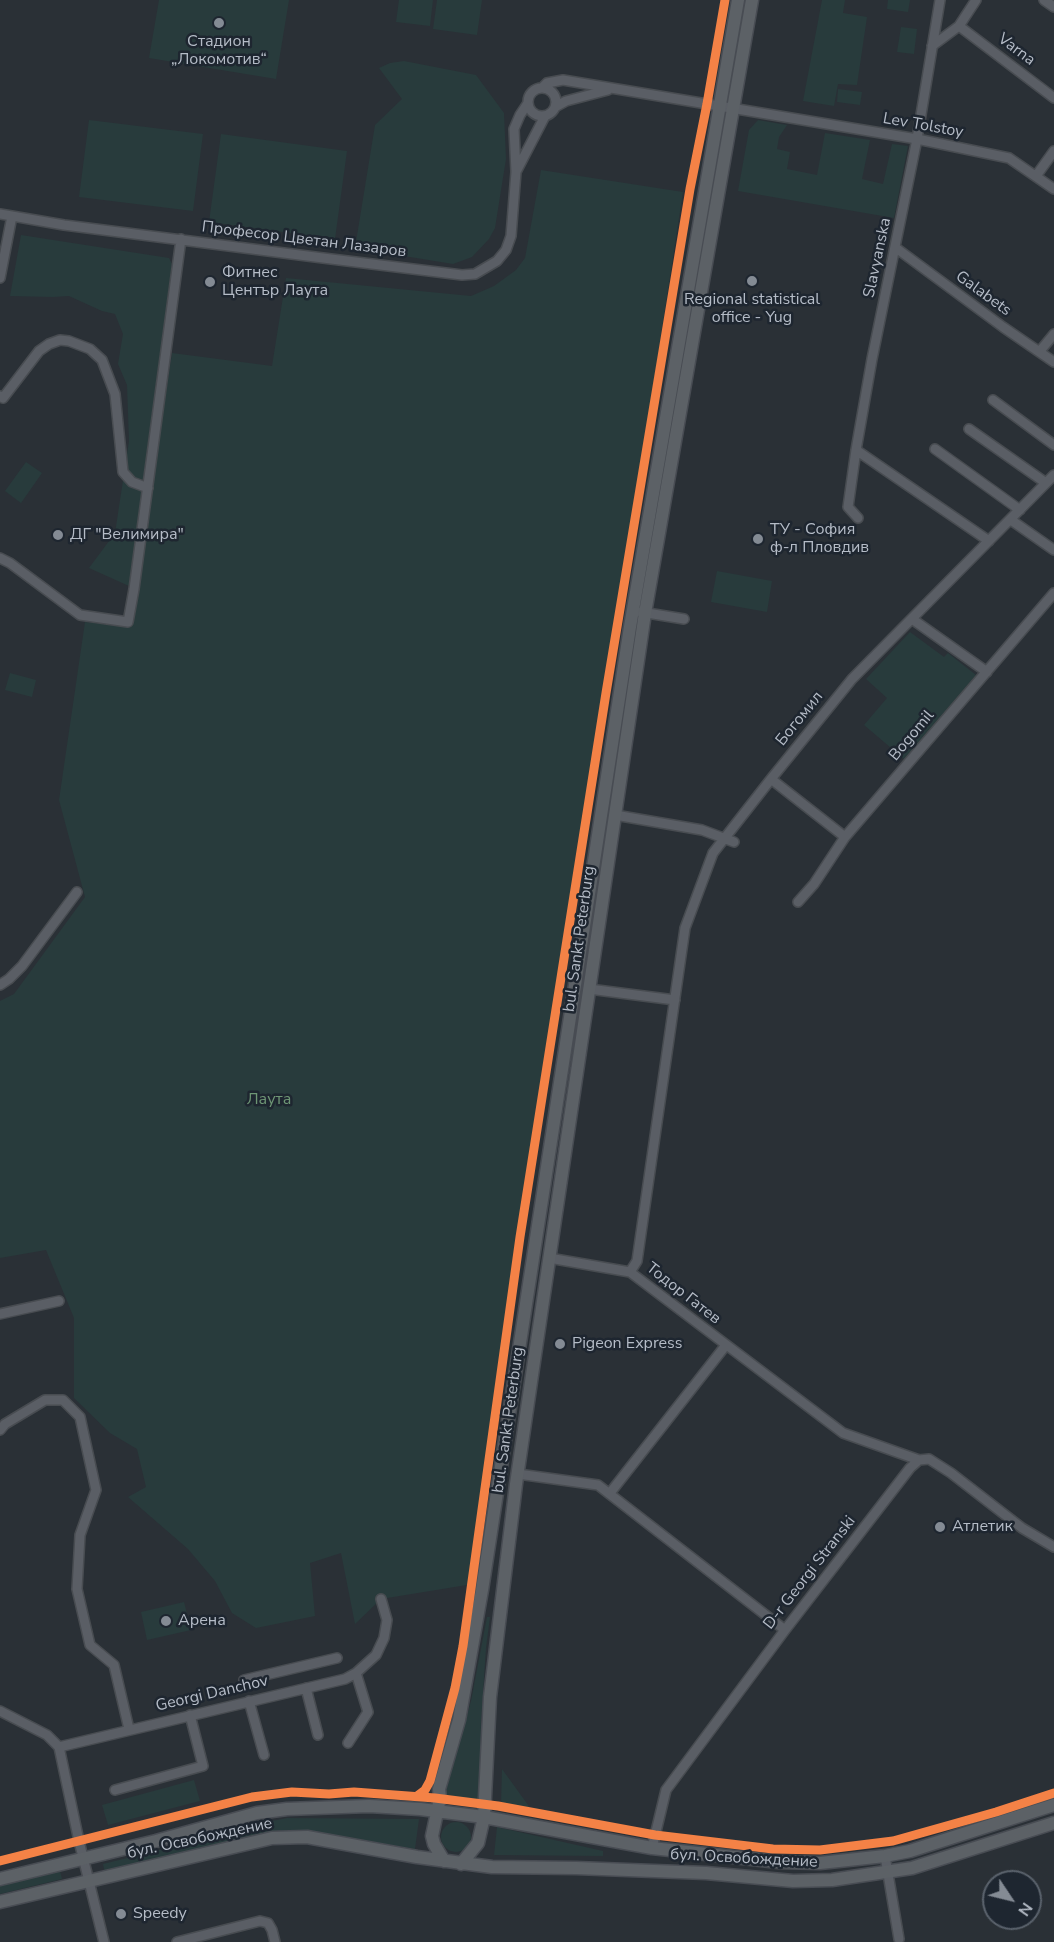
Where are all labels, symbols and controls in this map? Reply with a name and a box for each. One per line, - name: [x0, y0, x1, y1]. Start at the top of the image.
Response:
- marker: Стадион „Локомотив“: [212, 16, 226, 30]
- street label: Varna: [993, 30, 1039, 70]
- place label: Стадион „Локомотив“: [171, 32, 267, 70]
- street label: Lev Tolstoy: [881, 109, 965, 143]
- street label: Slavyanska: [860, 216, 896, 300]
- street label: Професор Цветан Лазаров: [201, 218, 407, 262]
- place label: Фитнес Център Лаута: [222, 263, 328, 301]
- street label: Galabets: [951, 267, 1015, 321]
- marker: Regional statistical office - Yug: [745, 274, 759, 288]
- marker: Фитнес Център Лаута: [203, 275, 217, 289]
- place label: Regional statistical office - Yug: [684, 290, 820, 328]
- place label: ТУ - София ф-л Пловдив: [770, 520, 869, 558]
- place label: ДГ "Велимира": [70, 525, 184, 545]
- marker: ДГ "Велимира": [51, 528, 65, 542]
- marker: ТУ - София ф-л Пловдив: [751, 532, 765, 546]
- street label: Богомил: [772, 688, 828, 750]
- street label: Bogomil: [885, 707, 939, 765]
- street label: bul. Sankt Peterburg: [560, 865, 600, 1013]
- park label: Лаута: [247, 1090, 291, 1110]
- street label: Тодор Гатев: [642, 1259, 724, 1329]
- place label: Pigeon Express: [572, 1334, 682, 1354]
- marker: Pigeon Express: [553, 1337, 567, 1351]
- street label: bul. Sankt Peterburg: [489, 1346, 529, 1494]
- street label: D-r Georgi Stranski: [760, 1513, 860, 1633]
- place label: Атлетик: [952, 1517, 1013, 1537]
- marker: Атлетик: [933, 1520, 947, 1534]
- place label: Арена: [178, 1611, 226, 1631]
- marker: Арена: [159, 1614, 173, 1628]
- street label: Georgi Danchov: [154, 1672, 270, 1716]
- street label: бул. Освобождение: [126, 1814, 274, 1864]
- street label: бул. Освобождение: [670, 1846, 818, 1872]
- north arrow: [982, 1870, 1042, 1930]
- text: N: [1013, 1898, 1038, 1920]
- place label: Speedy: [133, 1904, 187, 1924]
- marker: Speedy: [114, 1907, 128, 1921]

